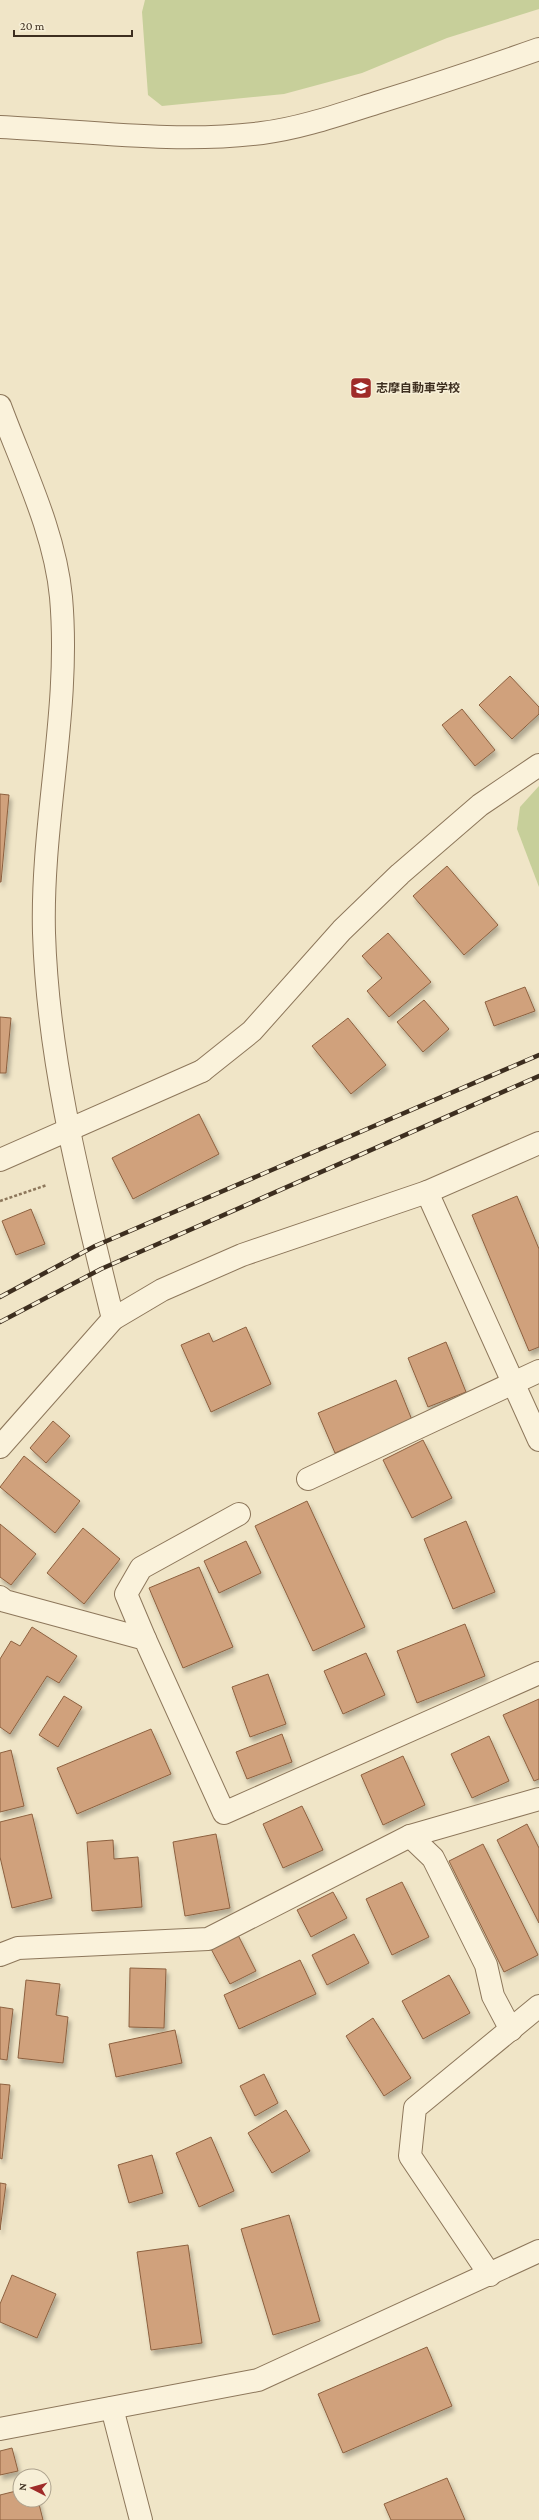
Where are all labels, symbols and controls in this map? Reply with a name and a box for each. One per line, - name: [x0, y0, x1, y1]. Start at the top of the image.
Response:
- scale bar: [14, 12, 132, 38]
- text: 20 m: [20, 19, 45, 33]
- school or university icon: 志摩自動車学校: [348, 375, 374, 401]
- place label: 志摩自動車学校: [376, 381, 460, 395]
- north arrow: [12, 2468, 52, 2508]
- text: N: [16, 2482, 28, 2491]

